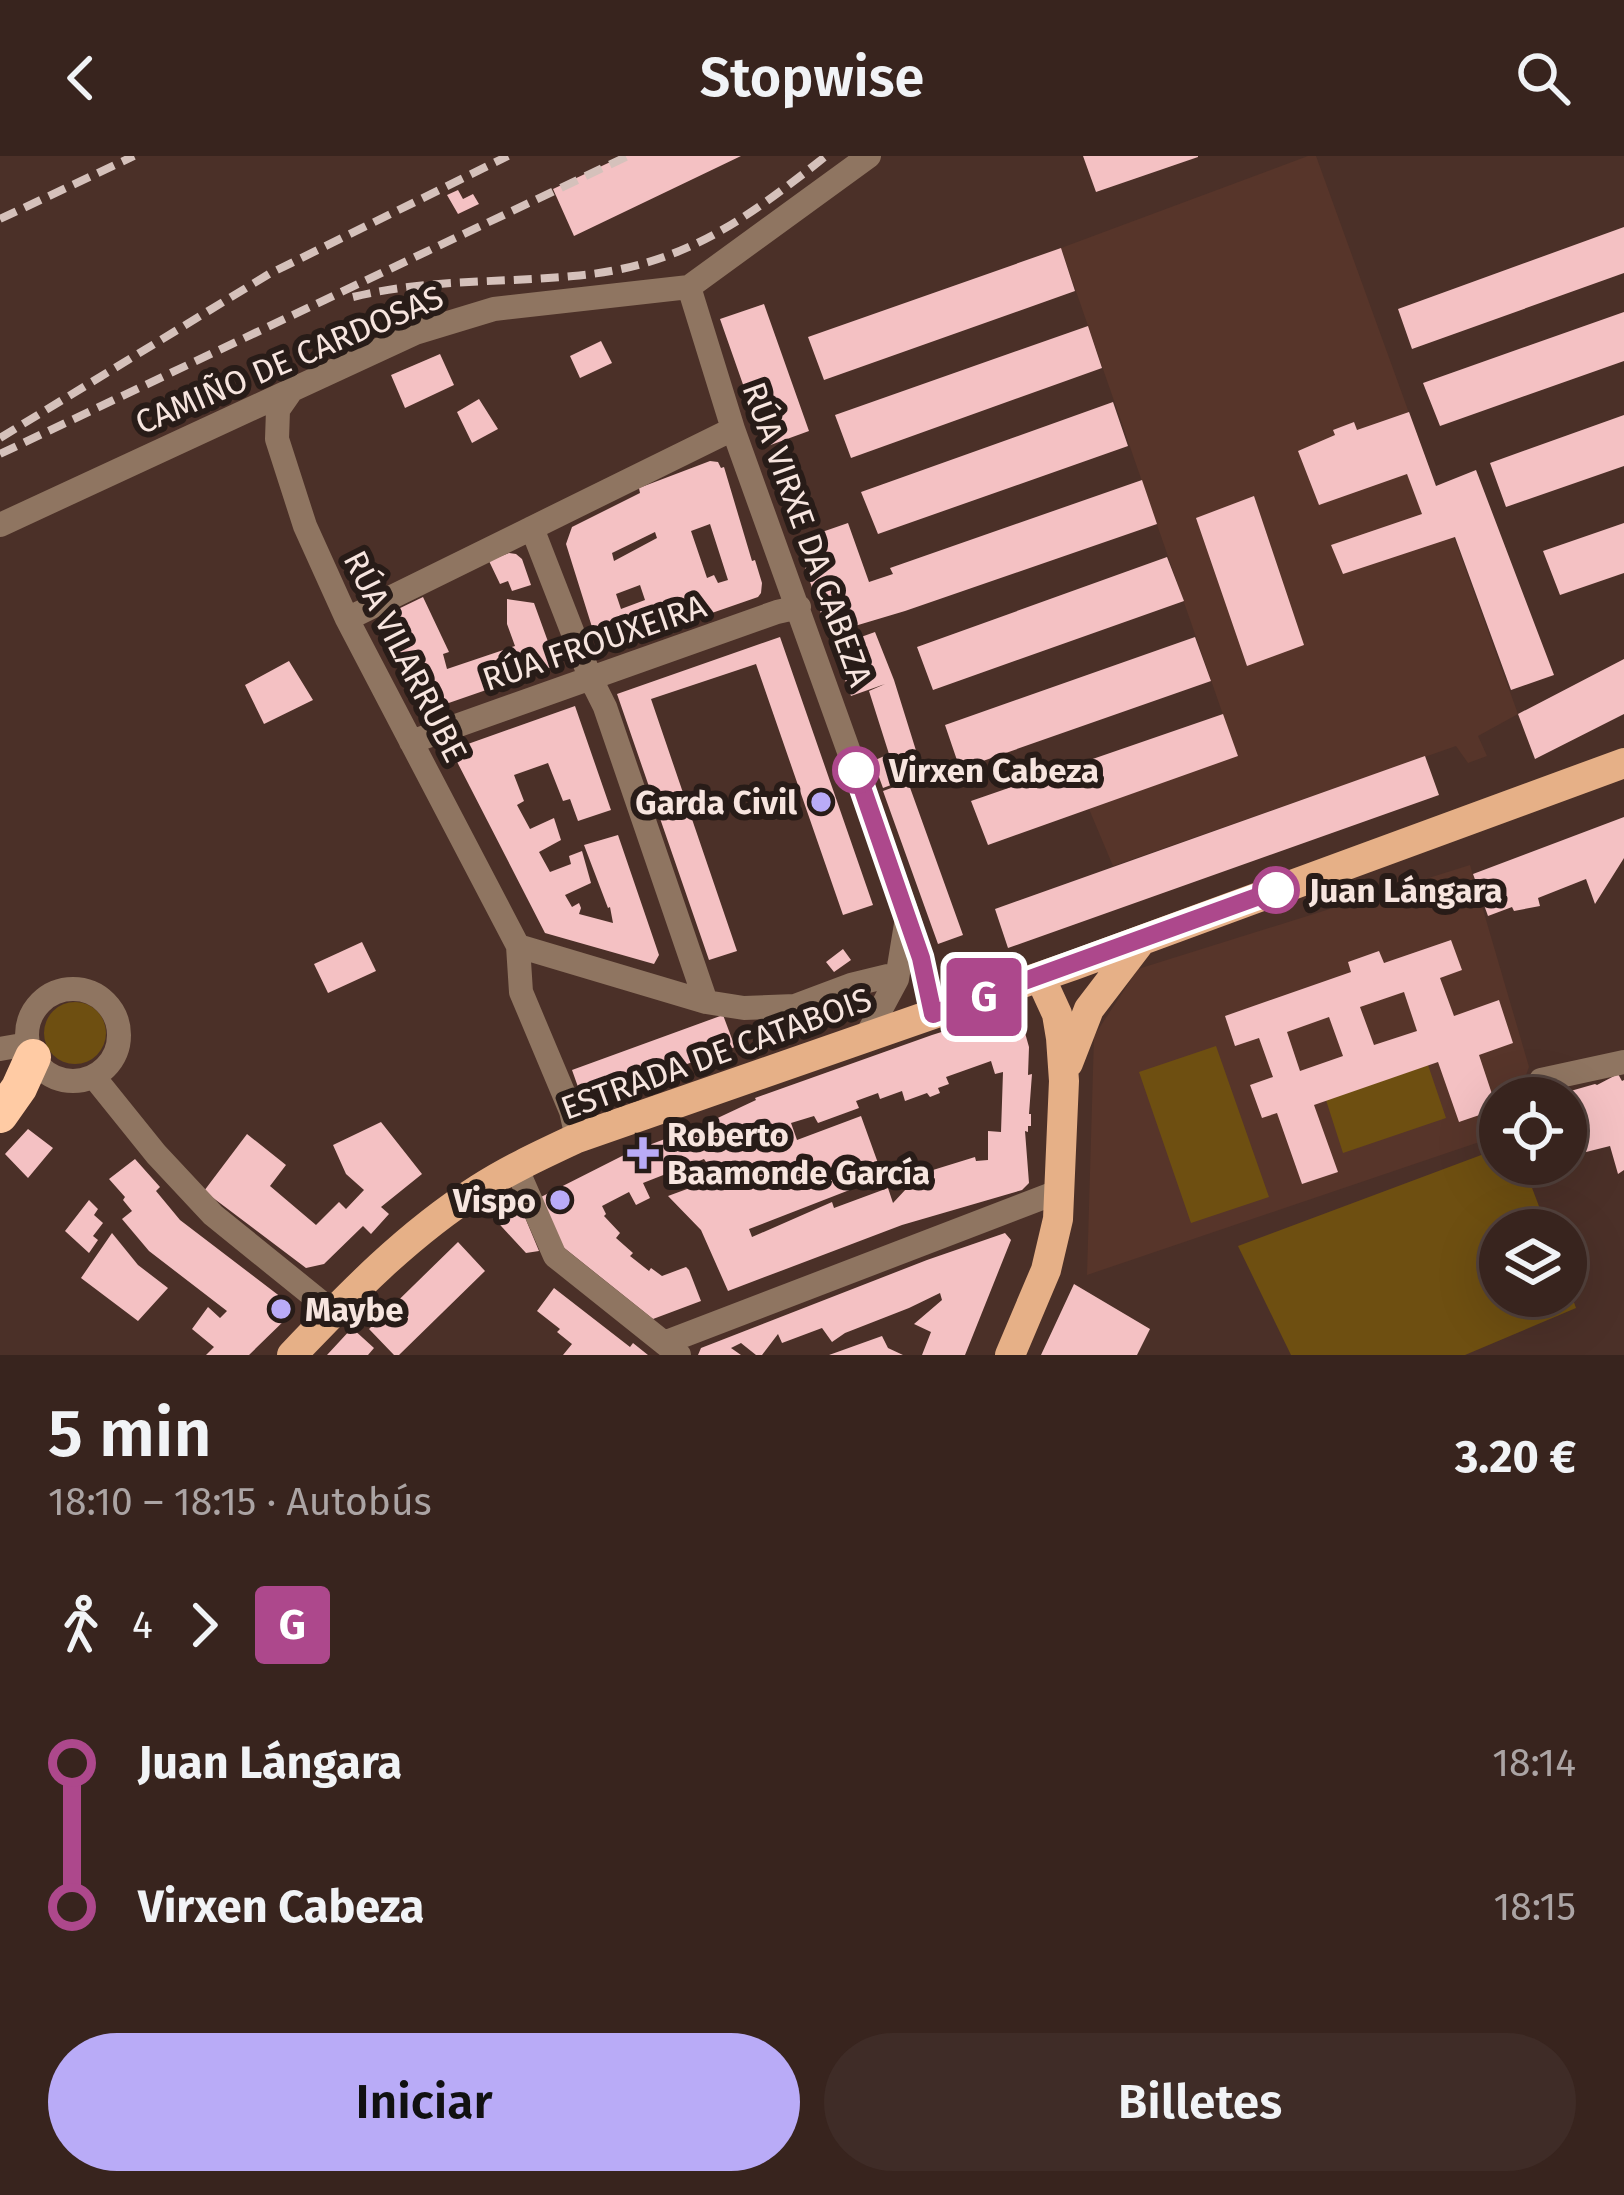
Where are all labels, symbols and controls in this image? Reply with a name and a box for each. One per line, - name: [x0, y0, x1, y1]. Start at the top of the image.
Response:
- icon: back: [48, 45, 114, 111]
- icon: search: [1510, 45, 1576, 111]
- text: Stopwise: [700, 46, 924, 110]
- street label: CAMIÑO DE CARDOSAS: [129, 277, 449, 443]
- street label: RÚA VIRXE DA CABEZA: [733, 377, 881, 692]
- street label: RÚA VILARRUBE: [335, 544, 476, 769]
- street label: RÚA FROUXEIRA: [477, 586, 711, 700]
- marker: Virxen Cabeza: [834, 748, 878, 792]
- place label: Virxen Cabeza: [888, 751, 1099, 791]
- place label: Garda Civil: [635, 783, 797, 823]
- marker: Garda Civil: [808, 789, 834, 815]
- marker: Juan Lángara: [1254, 868, 1298, 912]
- place label: Juan Lángara: [1308, 871, 1503, 911]
- line badge: G: [945, 958, 1023, 1036]
- text: G: [970, 972, 998, 1022]
- street label: ESTRADA DE CATABOIS: [556, 979, 877, 1129]
- map controls: [1479, 1077, 1587, 1317]
- button: locate: [1479, 1077, 1587, 1185]
- place label: Roberto Baamonde García: [667, 1115, 930, 1193]
- marker: Roberto Baamonde García: [630, 1140, 656, 1166]
- place label: Vispo: [452, 1181, 536, 1221]
- marker: Vispo: [547, 1187, 573, 1213]
- button: layers: [1479, 1209, 1587, 1317]
- place label: Maybe: [305, 1290, 404, 1330]
- marker: Maybe: [268, 1296, 294, 1322]
- text: 5 min: [48, 1394, 212, 1473]
- text: 3.20 €: [1455, 1430, 1576, 1484]
- text: 18:10 – 18:15 · Autobús: [48, 1479, 432, 1525]
- icon: walk: [48, 1592, 114, 1658]
- icon: forward: [171, 1592, 237, 1658]
- text: G: [279, 1600, 306, 1650]
- text: 4: [132, 1602, 153, 1648]
- text: Juan Lángara: [138, 1736, 402, 1790]
- text: 18:14: [1492, 1740, 1576, 1786]
- text: Virxen Cabeza: [138, 1880, 424, 1934]
- text: 18:15: [1493, 1884, 1576, 1930]
- button: Iniciar: [48, 2033, 800, 2171]
- button: Billetes: [824, 2033, 1576, 2171]

